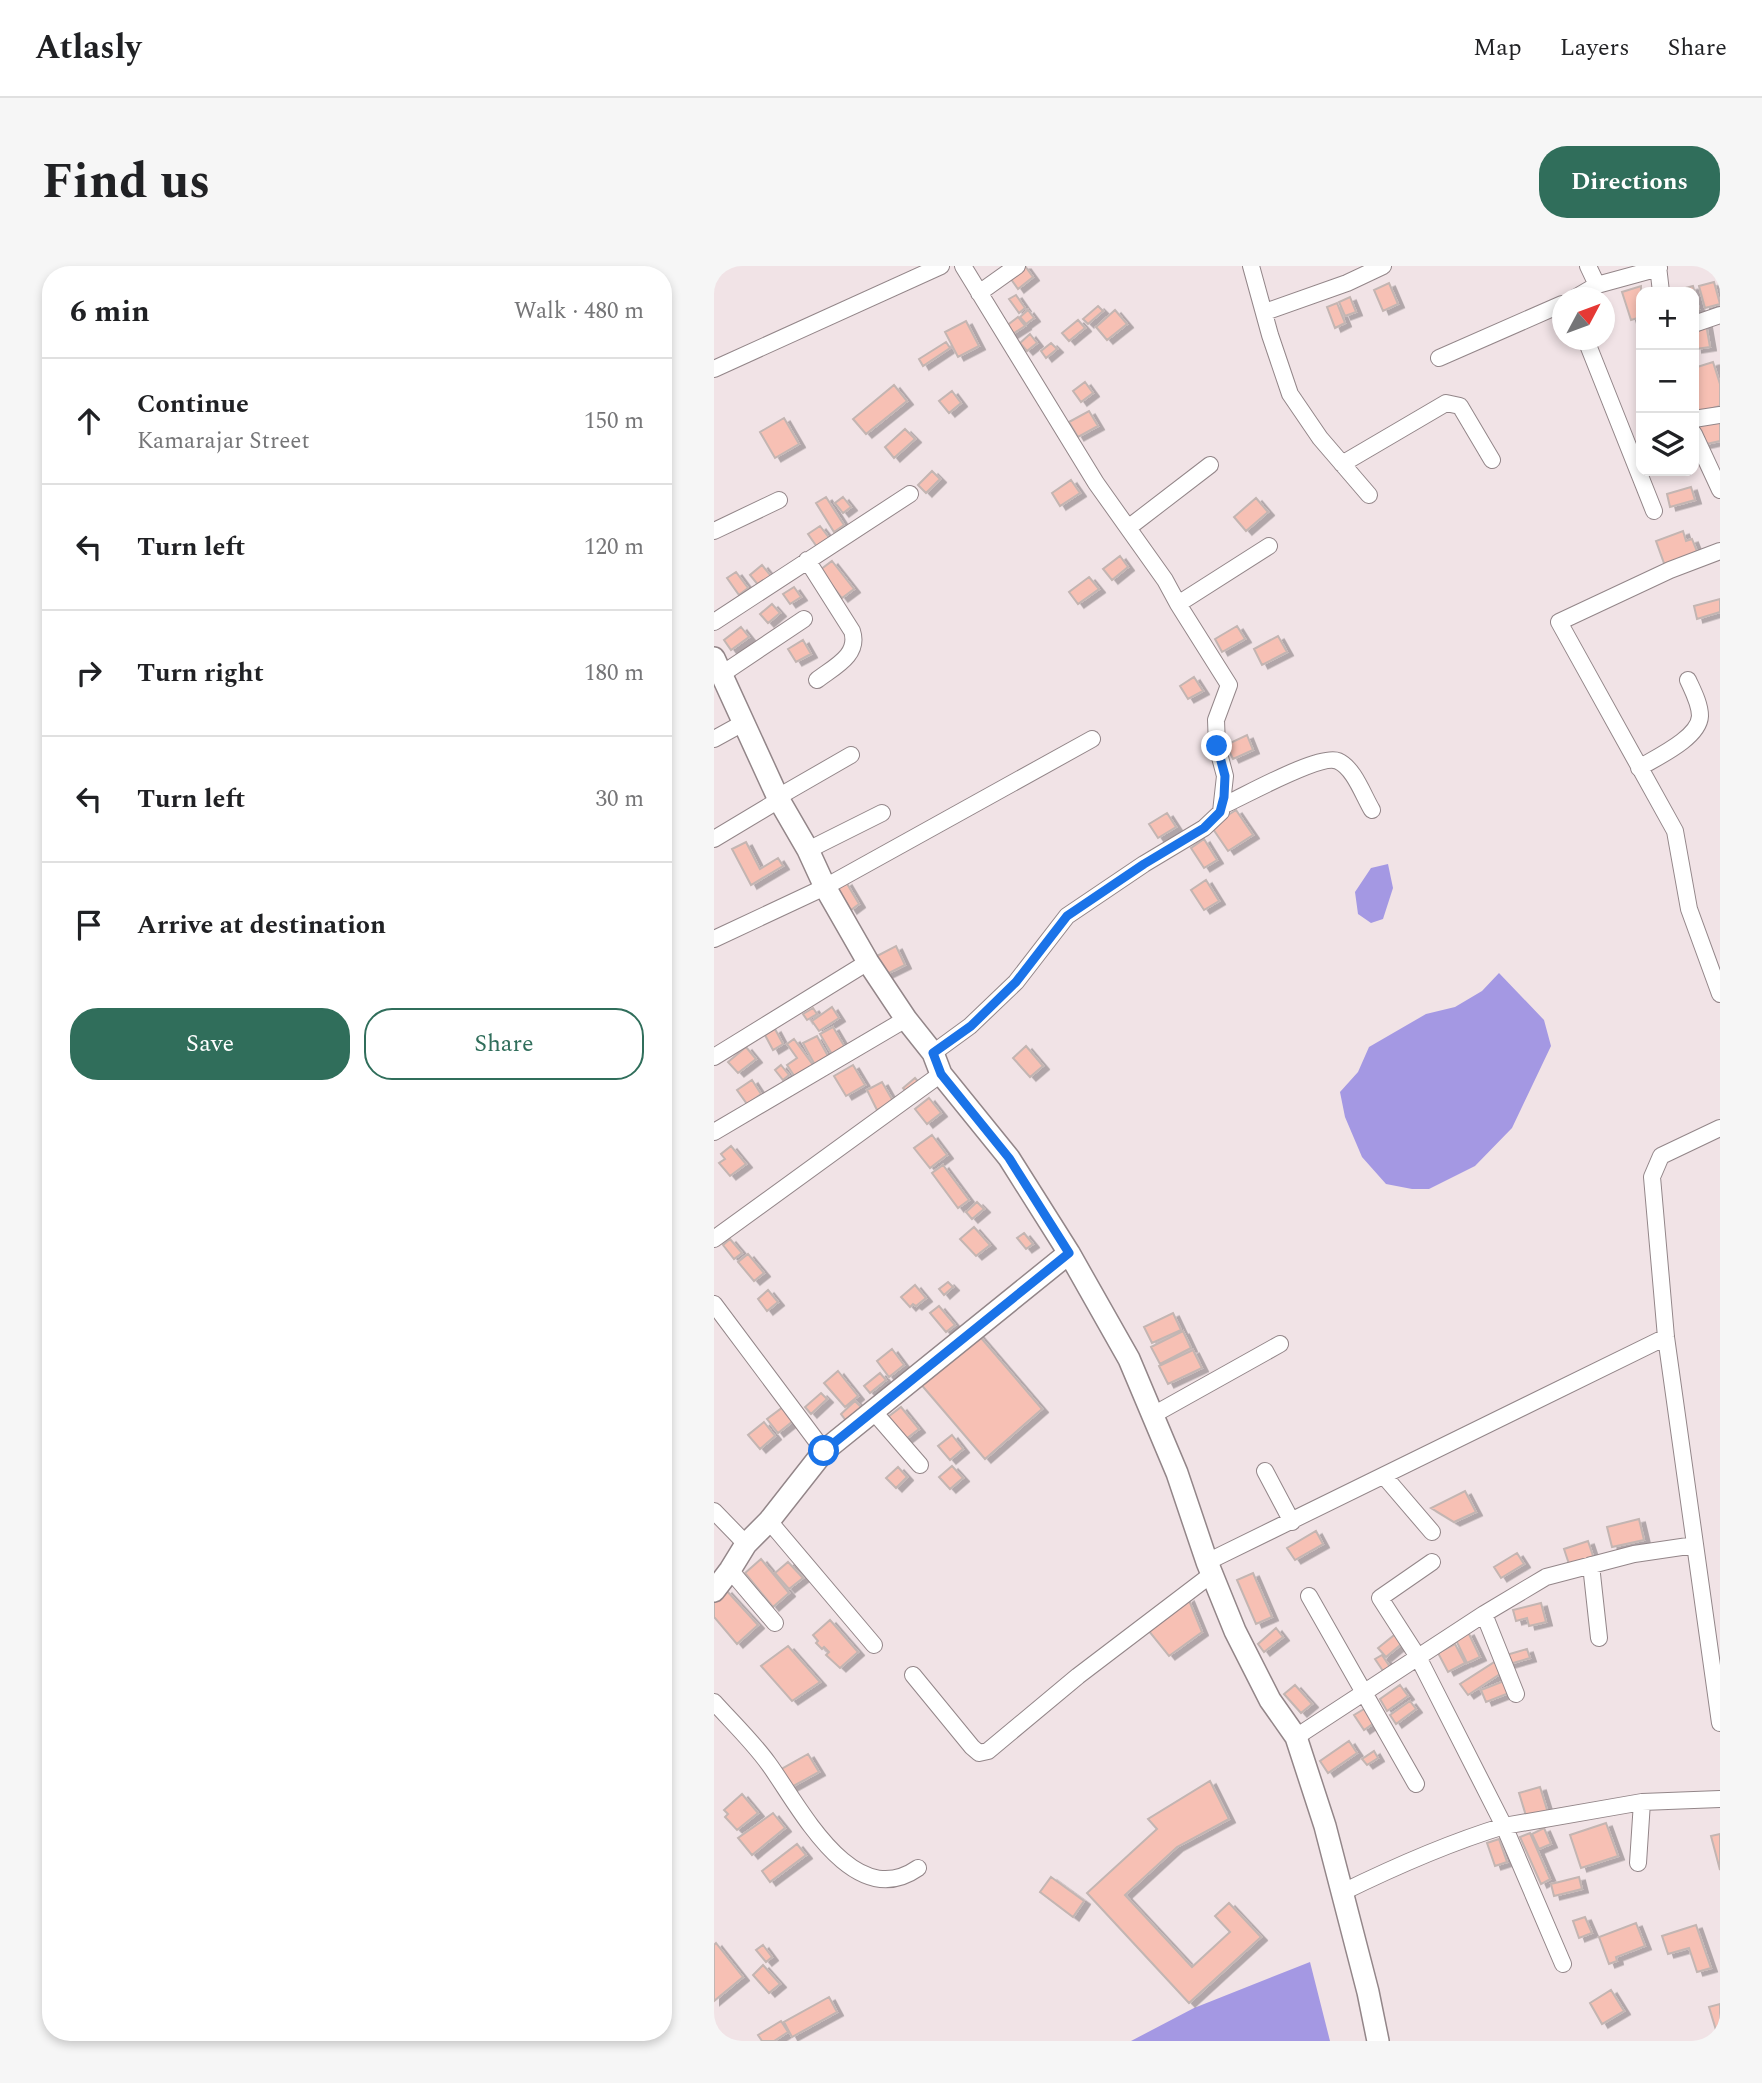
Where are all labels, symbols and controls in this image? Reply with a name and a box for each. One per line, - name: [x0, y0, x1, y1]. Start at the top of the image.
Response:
- text: Atlasly: [35, 23, 141, 73]
- text: Map: [1473, 30, 1522, 66]
- text: Layers: [1560, 30, 1630, 66]
- text: Share: [1668, 30, 1727, 66]
- text: Find us: [42, 145, 210, 220]
- button: Directions: [1539, 146, 1720, 218]
- north arrow: [1552, 287, 1615, 350]
- map controls: [1636, 287, 1699, 476]
- button: +: [1636, 287, 1699, 350]
- text: 6 min: [70, 289, 150, 335]
- text: Walk · 480 m: [514, 294, 644, 329]
- button: −: [1636, 350, 1699, 413]
- text: Continue: [137, 384, 249, 424]
- icon: ahead: [70, 402, 108, 440]
- text: 150 m: [584, 404, 644, 439]
- button: layers: [1636, 413, 1699, 476]
- text: Kamarajar Street: [137, 424, 310, 459]
- text: Turn left: [137, 527, 245, 567]
- icon: left: [70, 528, 108, 566]
- text: 120 m: [584, 530, 644, 565]
- text: Turn right: [137, 653, 264, 693]
- icon: right: [70, 654, 108, 692]
- text: 180 m: [584, 656, 644, 691]
- route end: [1201, 730, 1232, 761]
- text: Turn left: [137, 779, 245, 819]
- icon: left: [70, 780, 108, 818]
- text: 30 m: [595, 782, 644, 817]
- text: Arrive at destination: [137, 905, 386, 945]
- icon: arrive: [70, 906, 108, 944]
- button: Save: [70, 1008, 350, 1080]
- button: Share: [364, 1008, 644, 1080]
- route start: [808, 1435, 839, 1466]

